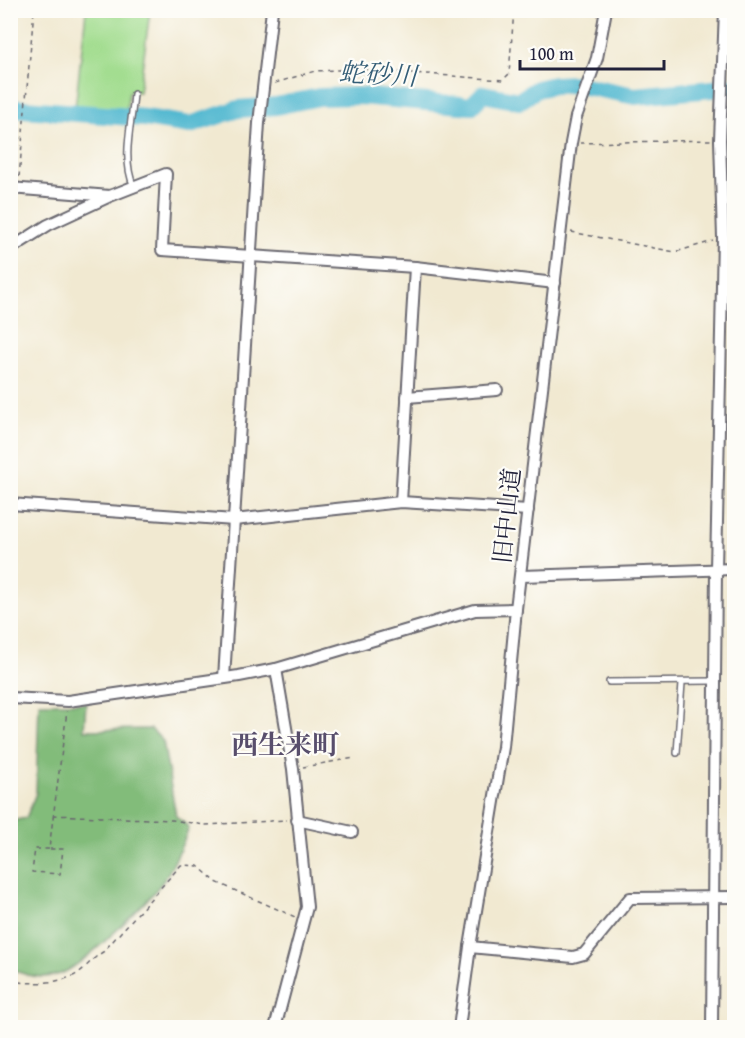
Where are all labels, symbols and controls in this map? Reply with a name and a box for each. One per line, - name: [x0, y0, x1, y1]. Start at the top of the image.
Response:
- scale bar: [520, 33, 664, 71]
- text: 100 m: [529, 40, 574, 67]
- water label: 蛇砂川: [338, 52, 421, 95]
- street label: 旧中山道: [484, 466, 529, 566]
- district label: 西生来町: [231, 724, 339, 764]

